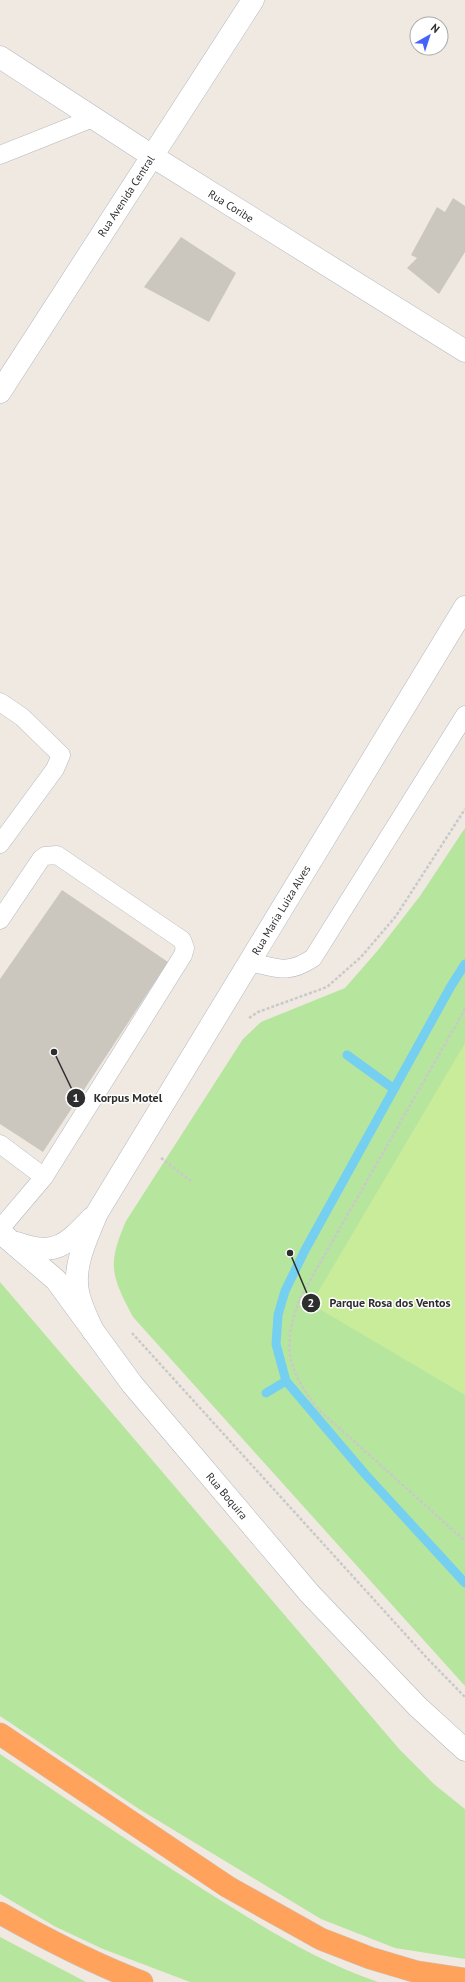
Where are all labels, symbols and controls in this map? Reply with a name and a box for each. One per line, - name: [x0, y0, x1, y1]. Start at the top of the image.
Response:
- north arrow: [409, 16, 449, 56]
- text: N: [428, 21, 443, 36]
- street label: Rua Avenida Central: [94, 152, 158, 239]
- street label: Rua Coribe: [206, 187, 257, 226]
- street label: Rua Maria Luiza Alves: [249, 862, 314, 957]
- callout: Korpus Motel: [66, 1086, 170, 1110]
- text: 1: [73, 1090, 79, 1105]
- text: Korpus Motel: [94, 1090, 163, 1105]
- callout: Parque Rosa dos Ventos: [301, 1291, 459, 1315]
- text: 2: [308, 1295, 314, 1310]
- text: Parque Rosa dos Ventos: [329, 1295, 451, 1310]
- street label: Rua Boquira: [203, 1470, 251, 1522]

